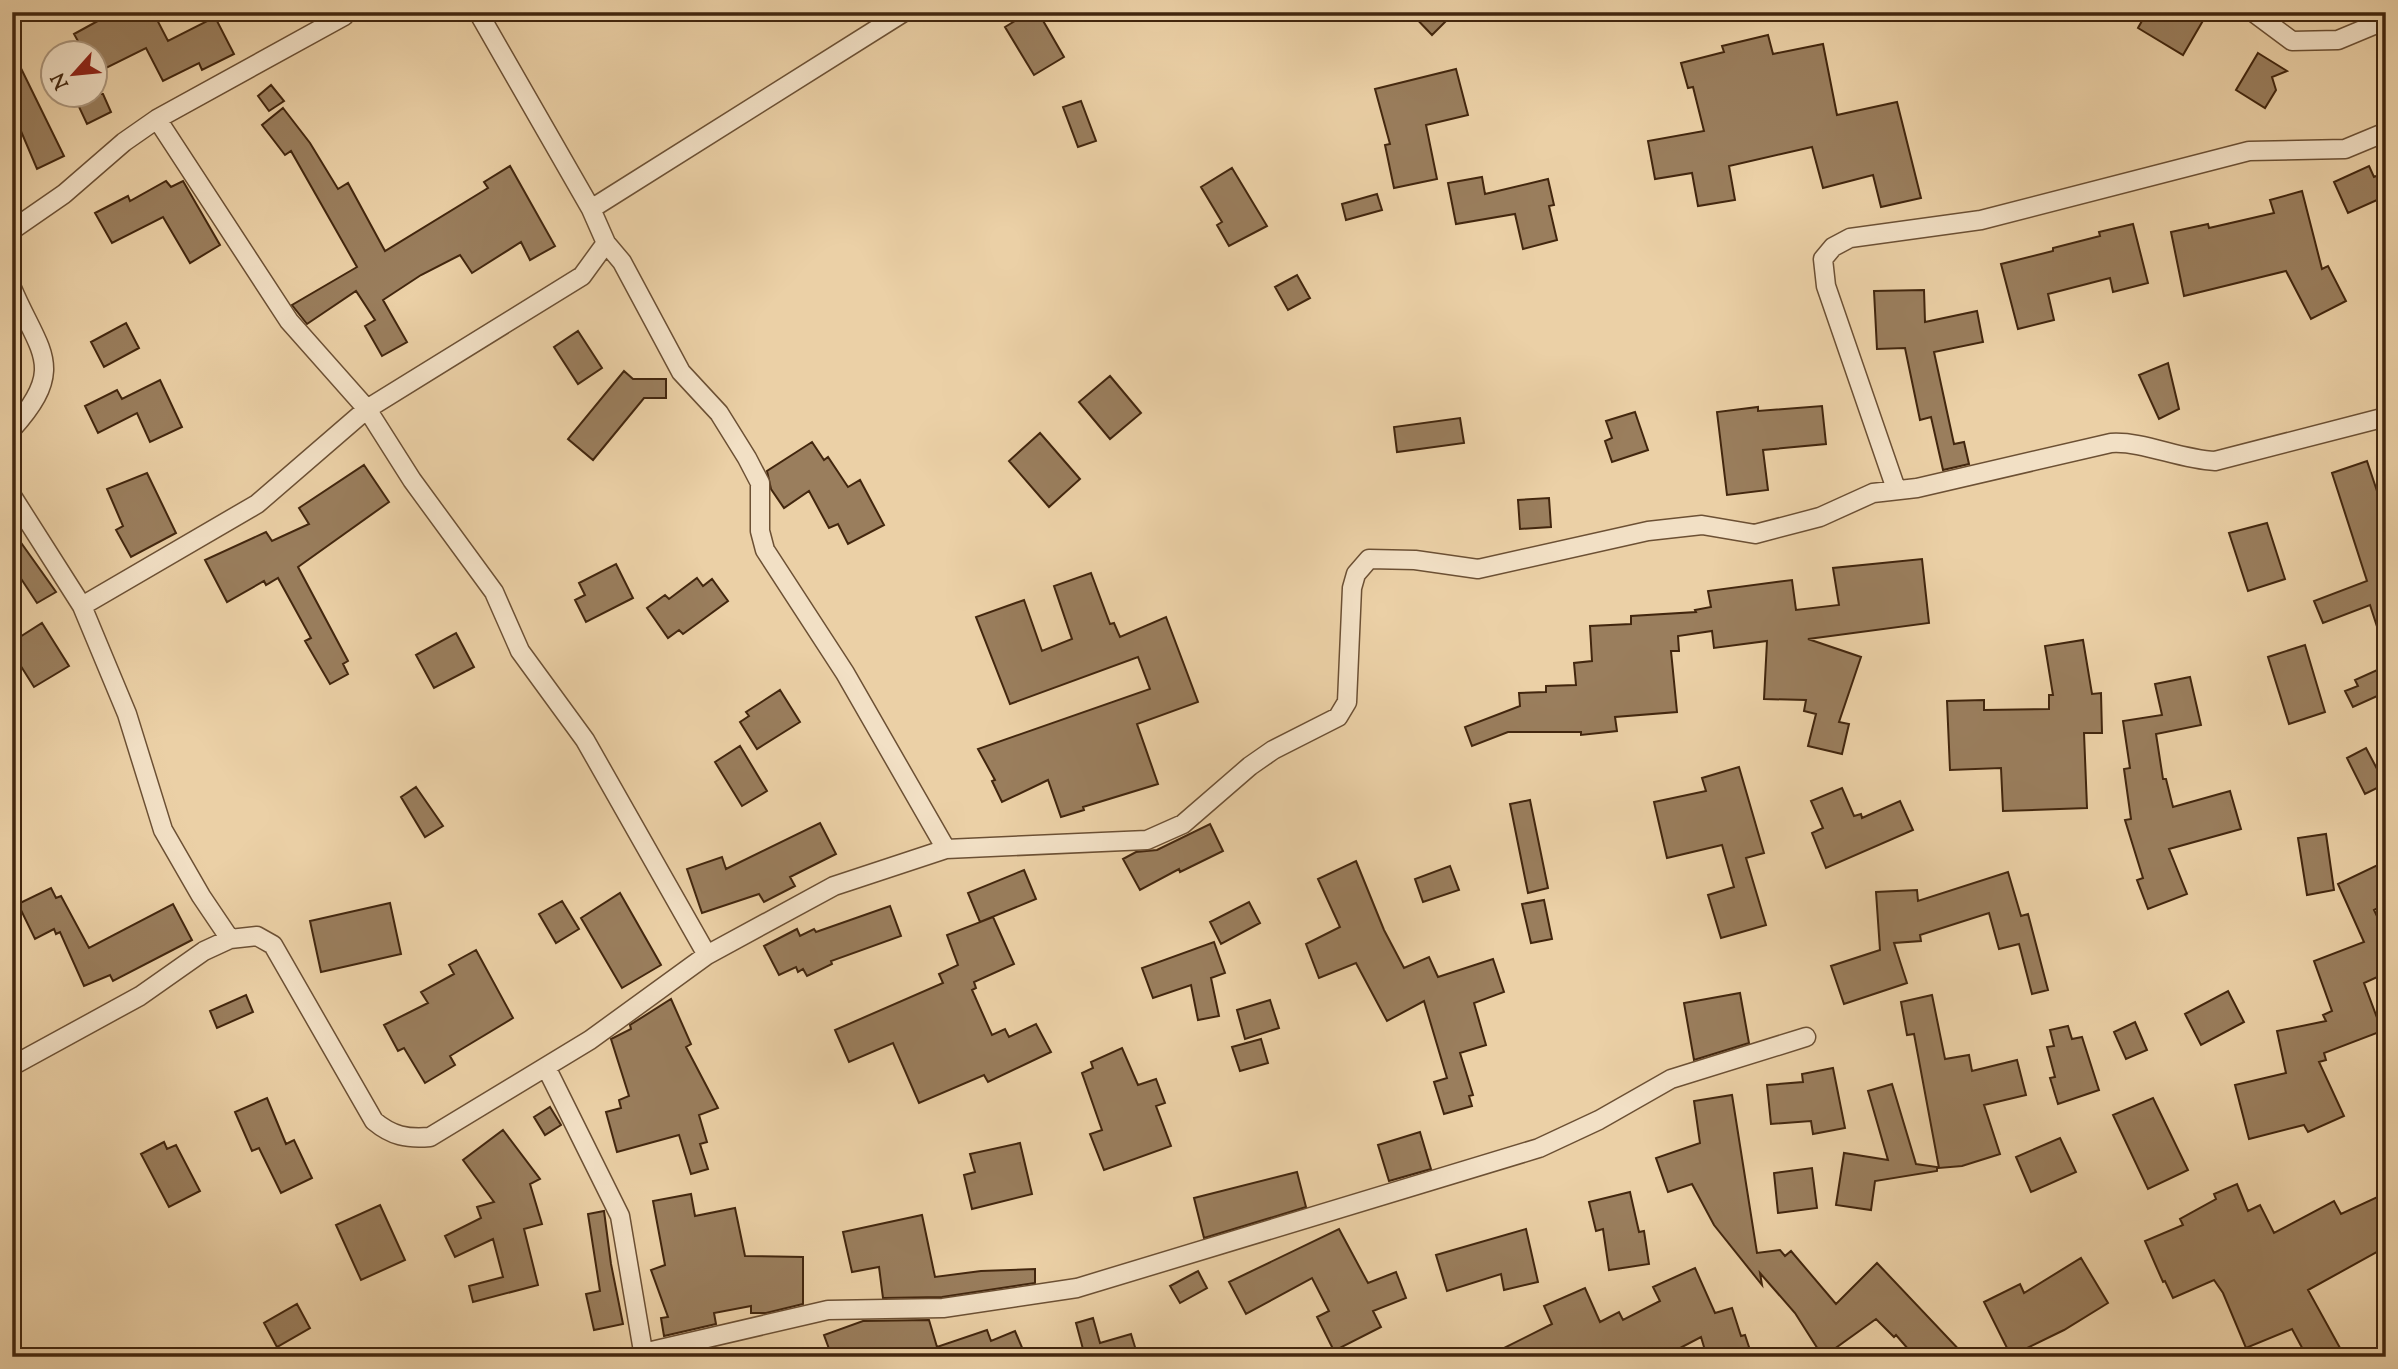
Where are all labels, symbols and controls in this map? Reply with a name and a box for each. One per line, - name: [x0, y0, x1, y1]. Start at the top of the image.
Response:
- north arrow: [38, 38, 108, 108]
- text: N: [46, 68, 77, 93]

